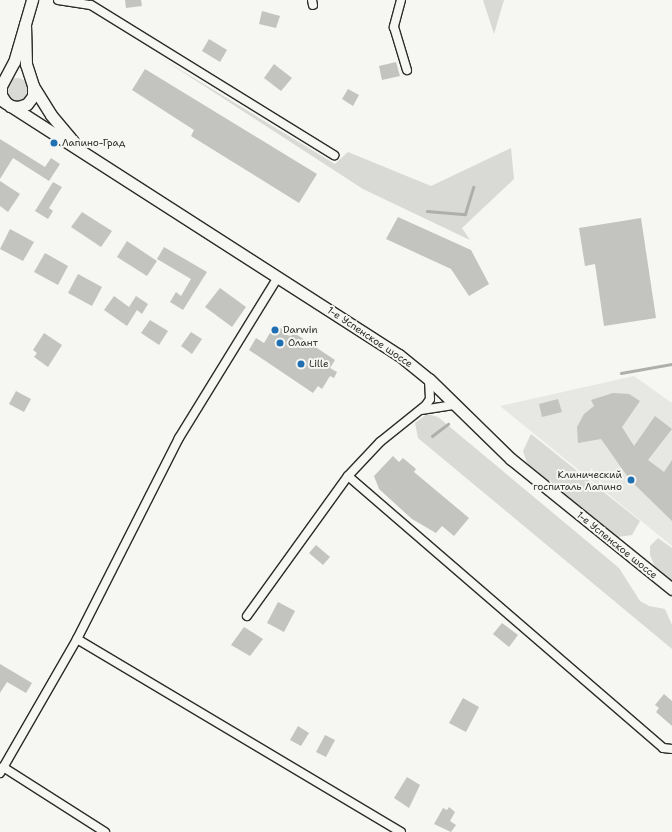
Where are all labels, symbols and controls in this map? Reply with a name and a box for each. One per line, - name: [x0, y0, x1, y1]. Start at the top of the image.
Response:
- place label: Лапино-Град: [62, 137, 125, 149]
- marker: Лапино-Град: [49, 138, 59, 148]
- street label: 1-е Успенское шоссе: [325, 304, 415, 370]
- place label: Darwin: [283, 324, 318, 336]
- marker: Darwin: [270, 325, 280, 335]
- place label: Олант: [288, 337, 318, 349]
- marker: Олант: [275, 338, 285, 348]
- place label: Lille: [309, 358, 329, 370]
- marker: Lille: [296, 359, 306, 369]
- place label: Клинический госпиталь Лапино: [533, 468, 622, 492]
- marker: Клинический госпиталь Лапино: [625, 474, 637, 486]
- street label: 1-е Успенское шоссе: [574, 509, 660, 581]

